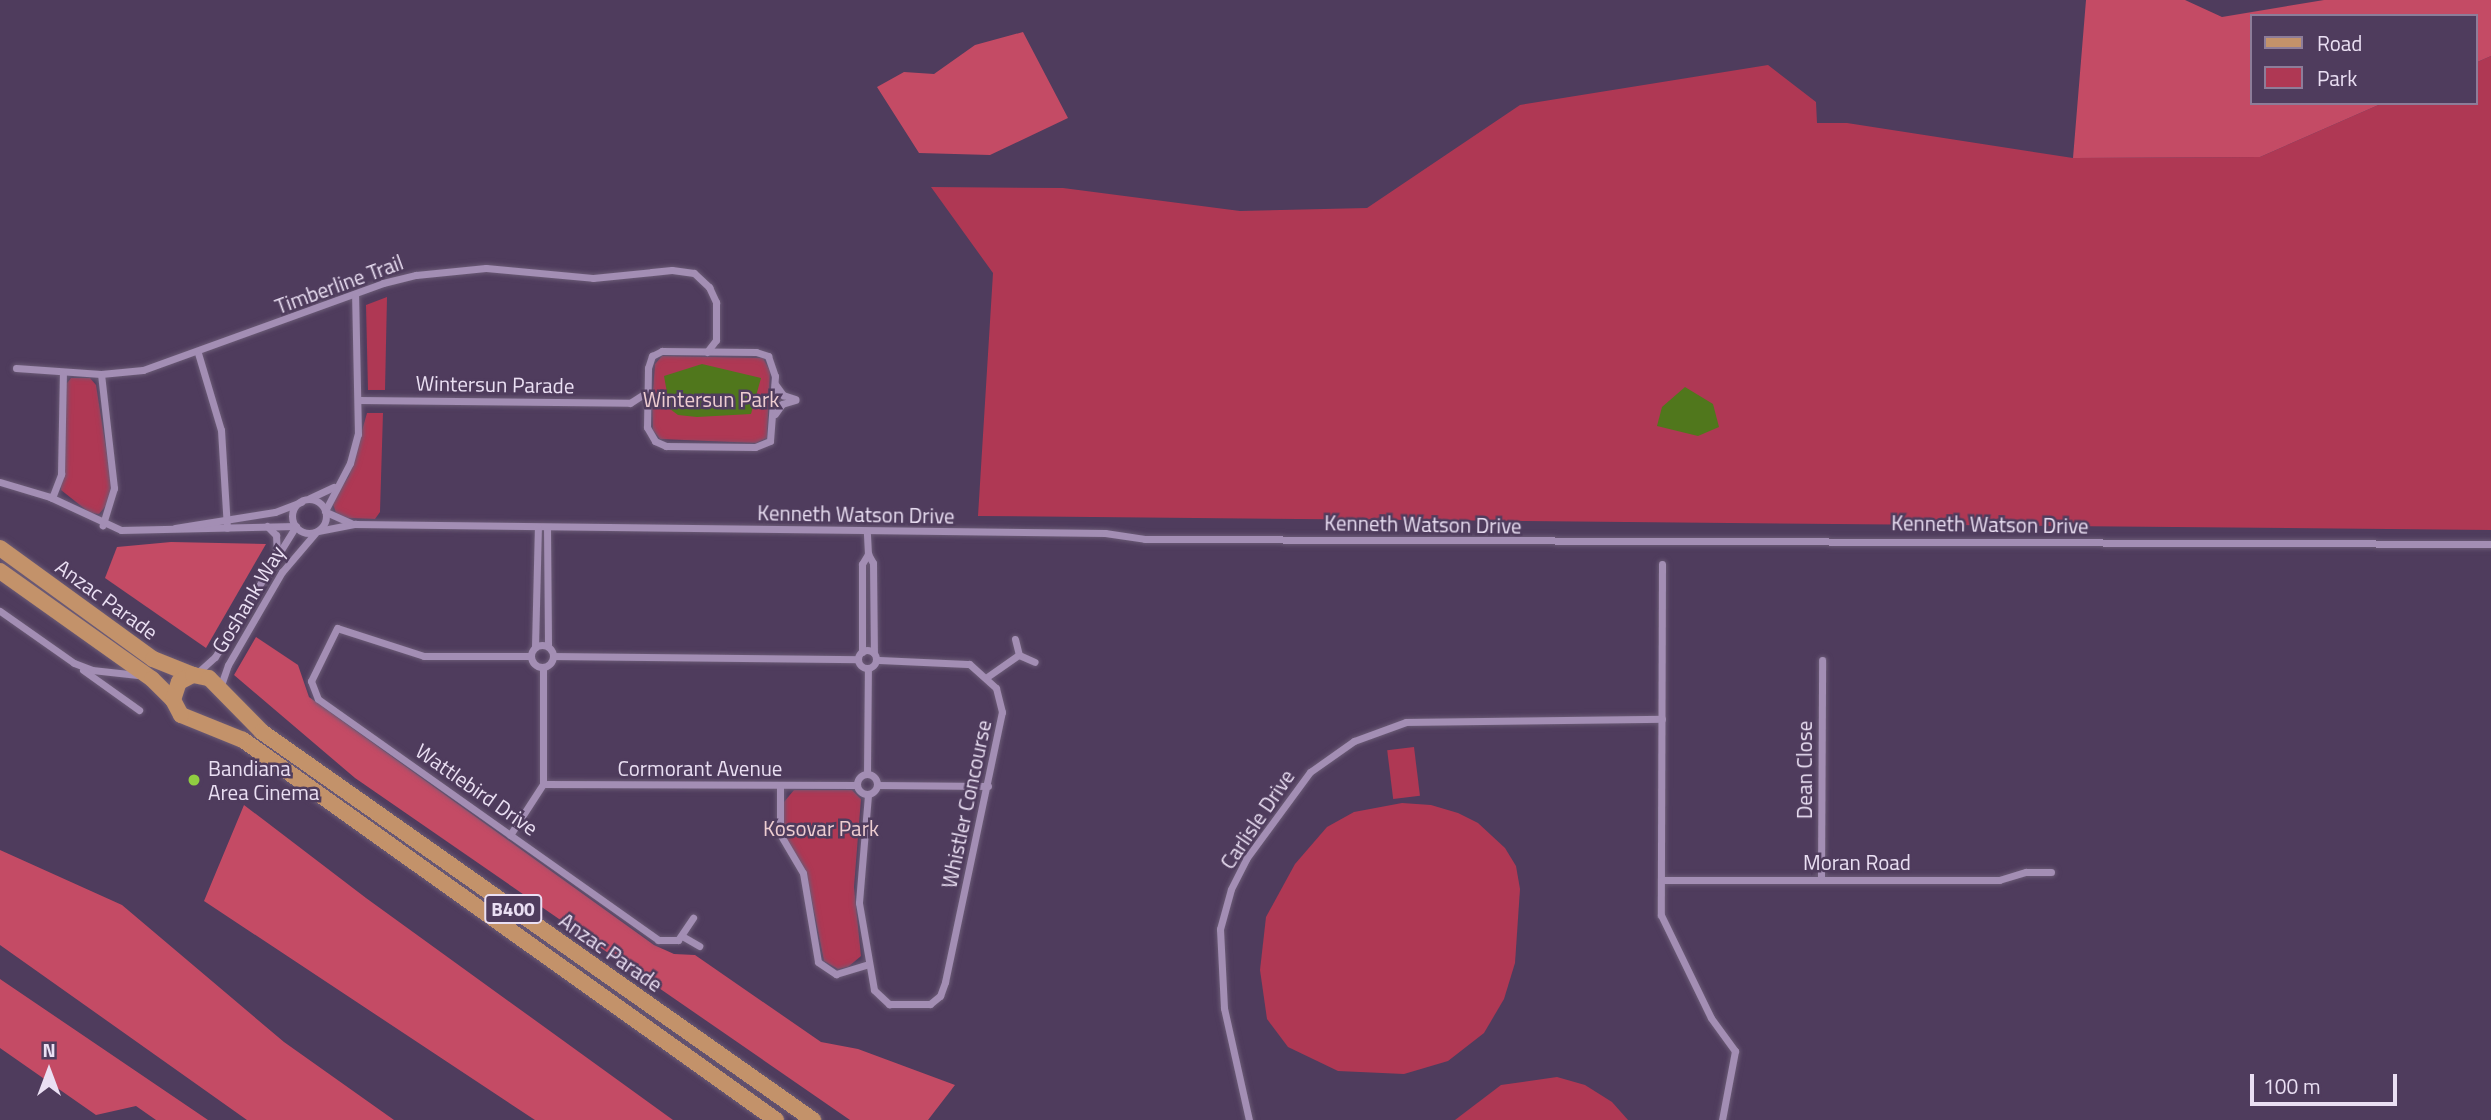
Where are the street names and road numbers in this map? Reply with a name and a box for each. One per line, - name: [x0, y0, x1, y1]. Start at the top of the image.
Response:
- street label: Timberline Trail: [271, 249, 407, 319]
- street label: Wintersun Parade: [415, 370, 575, 398]
- street label: Kenneth Watson Drive: [757, 500, 955, 528]
- street label: Kenneth Watson Drive: [1324, 510, 1522, 538]
- street label: Kenneth Watson Drive: [1891, 510, 2089, 538]
- street label: Goshank Way: [206, 541, 290, 657]
- street label: Anzac Parade: [51, 554, 163, 644]
- street label: Whistler Concourse: [936, 718, 996, 890]
- street label: Dean Close: [1791, 721, 1817, 819]
- street label: Wattlebird Drive: [411, 738, 543, 840]
- street label: Cormorant Avenue: [618, 755, 782, 781]
- street label: Carlisle Drive: [1215, 765, 1299, 873]
- street label: Moran Road: [1803, 849, 1911, 875]
- road number: B400: [483, 894, 543, 925]
- street label: Anzac Parade: [555, 907, 667, 997]

